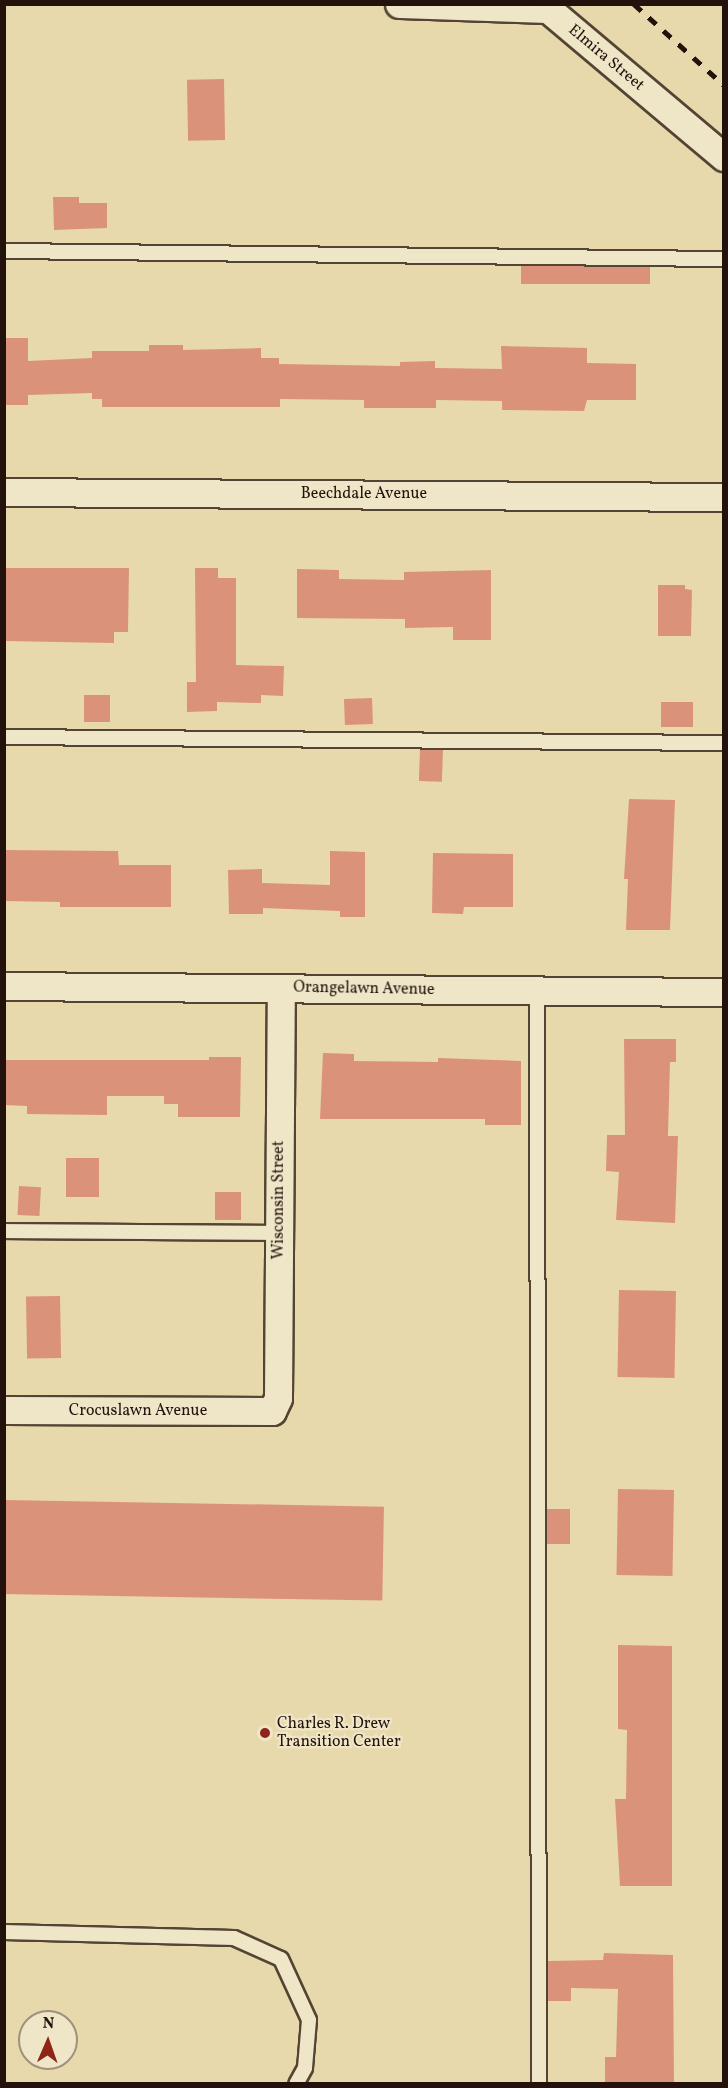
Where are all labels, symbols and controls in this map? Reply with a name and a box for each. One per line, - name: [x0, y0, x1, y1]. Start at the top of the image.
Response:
- street label: Elmira Street: [564, 21, 648, 95]
- street label: Beechdale Avenue: [301, 484, 427, 504]
- street label: Orangelawn Avenue: [293, 978, 435, 1000]
- street label: Wisconsin Street: [269, 1141, 289, 1259]
- street label: Crocuslawn Avenue: [69, 1401, 207, 1421]
- place label: Charles R. Drew Transition Center: [277, 1714, 401, 1752]
- marker: Charles R. Drew Transition Center: [258, 1726, 272, 1740]
- north arrow: [18, 2010, 78, 2070]
- text: N: [42, 2013, 55, 2035]

